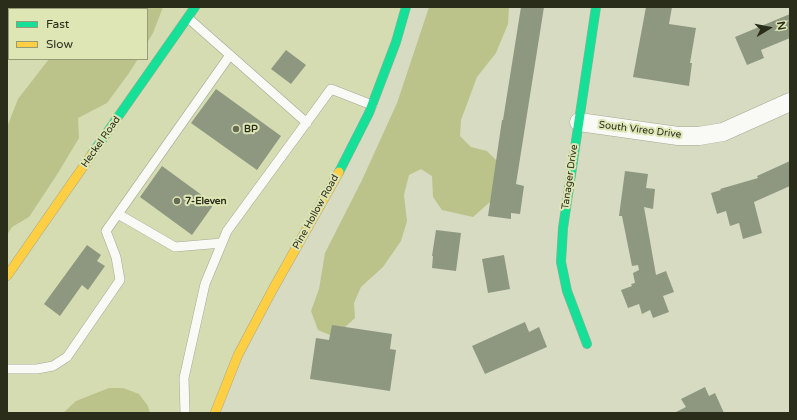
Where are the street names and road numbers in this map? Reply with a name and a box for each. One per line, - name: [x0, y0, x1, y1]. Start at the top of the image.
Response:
- street label: Heckel Road: [79, 114, 123, 170]
- street label: South Vireo Drive: [598, 119, 682, 141]
- street label: Tanager Drive: [559, 144, 581, 210]
- street label: Pine Hollow Road: [290, 173, 342, 251]

